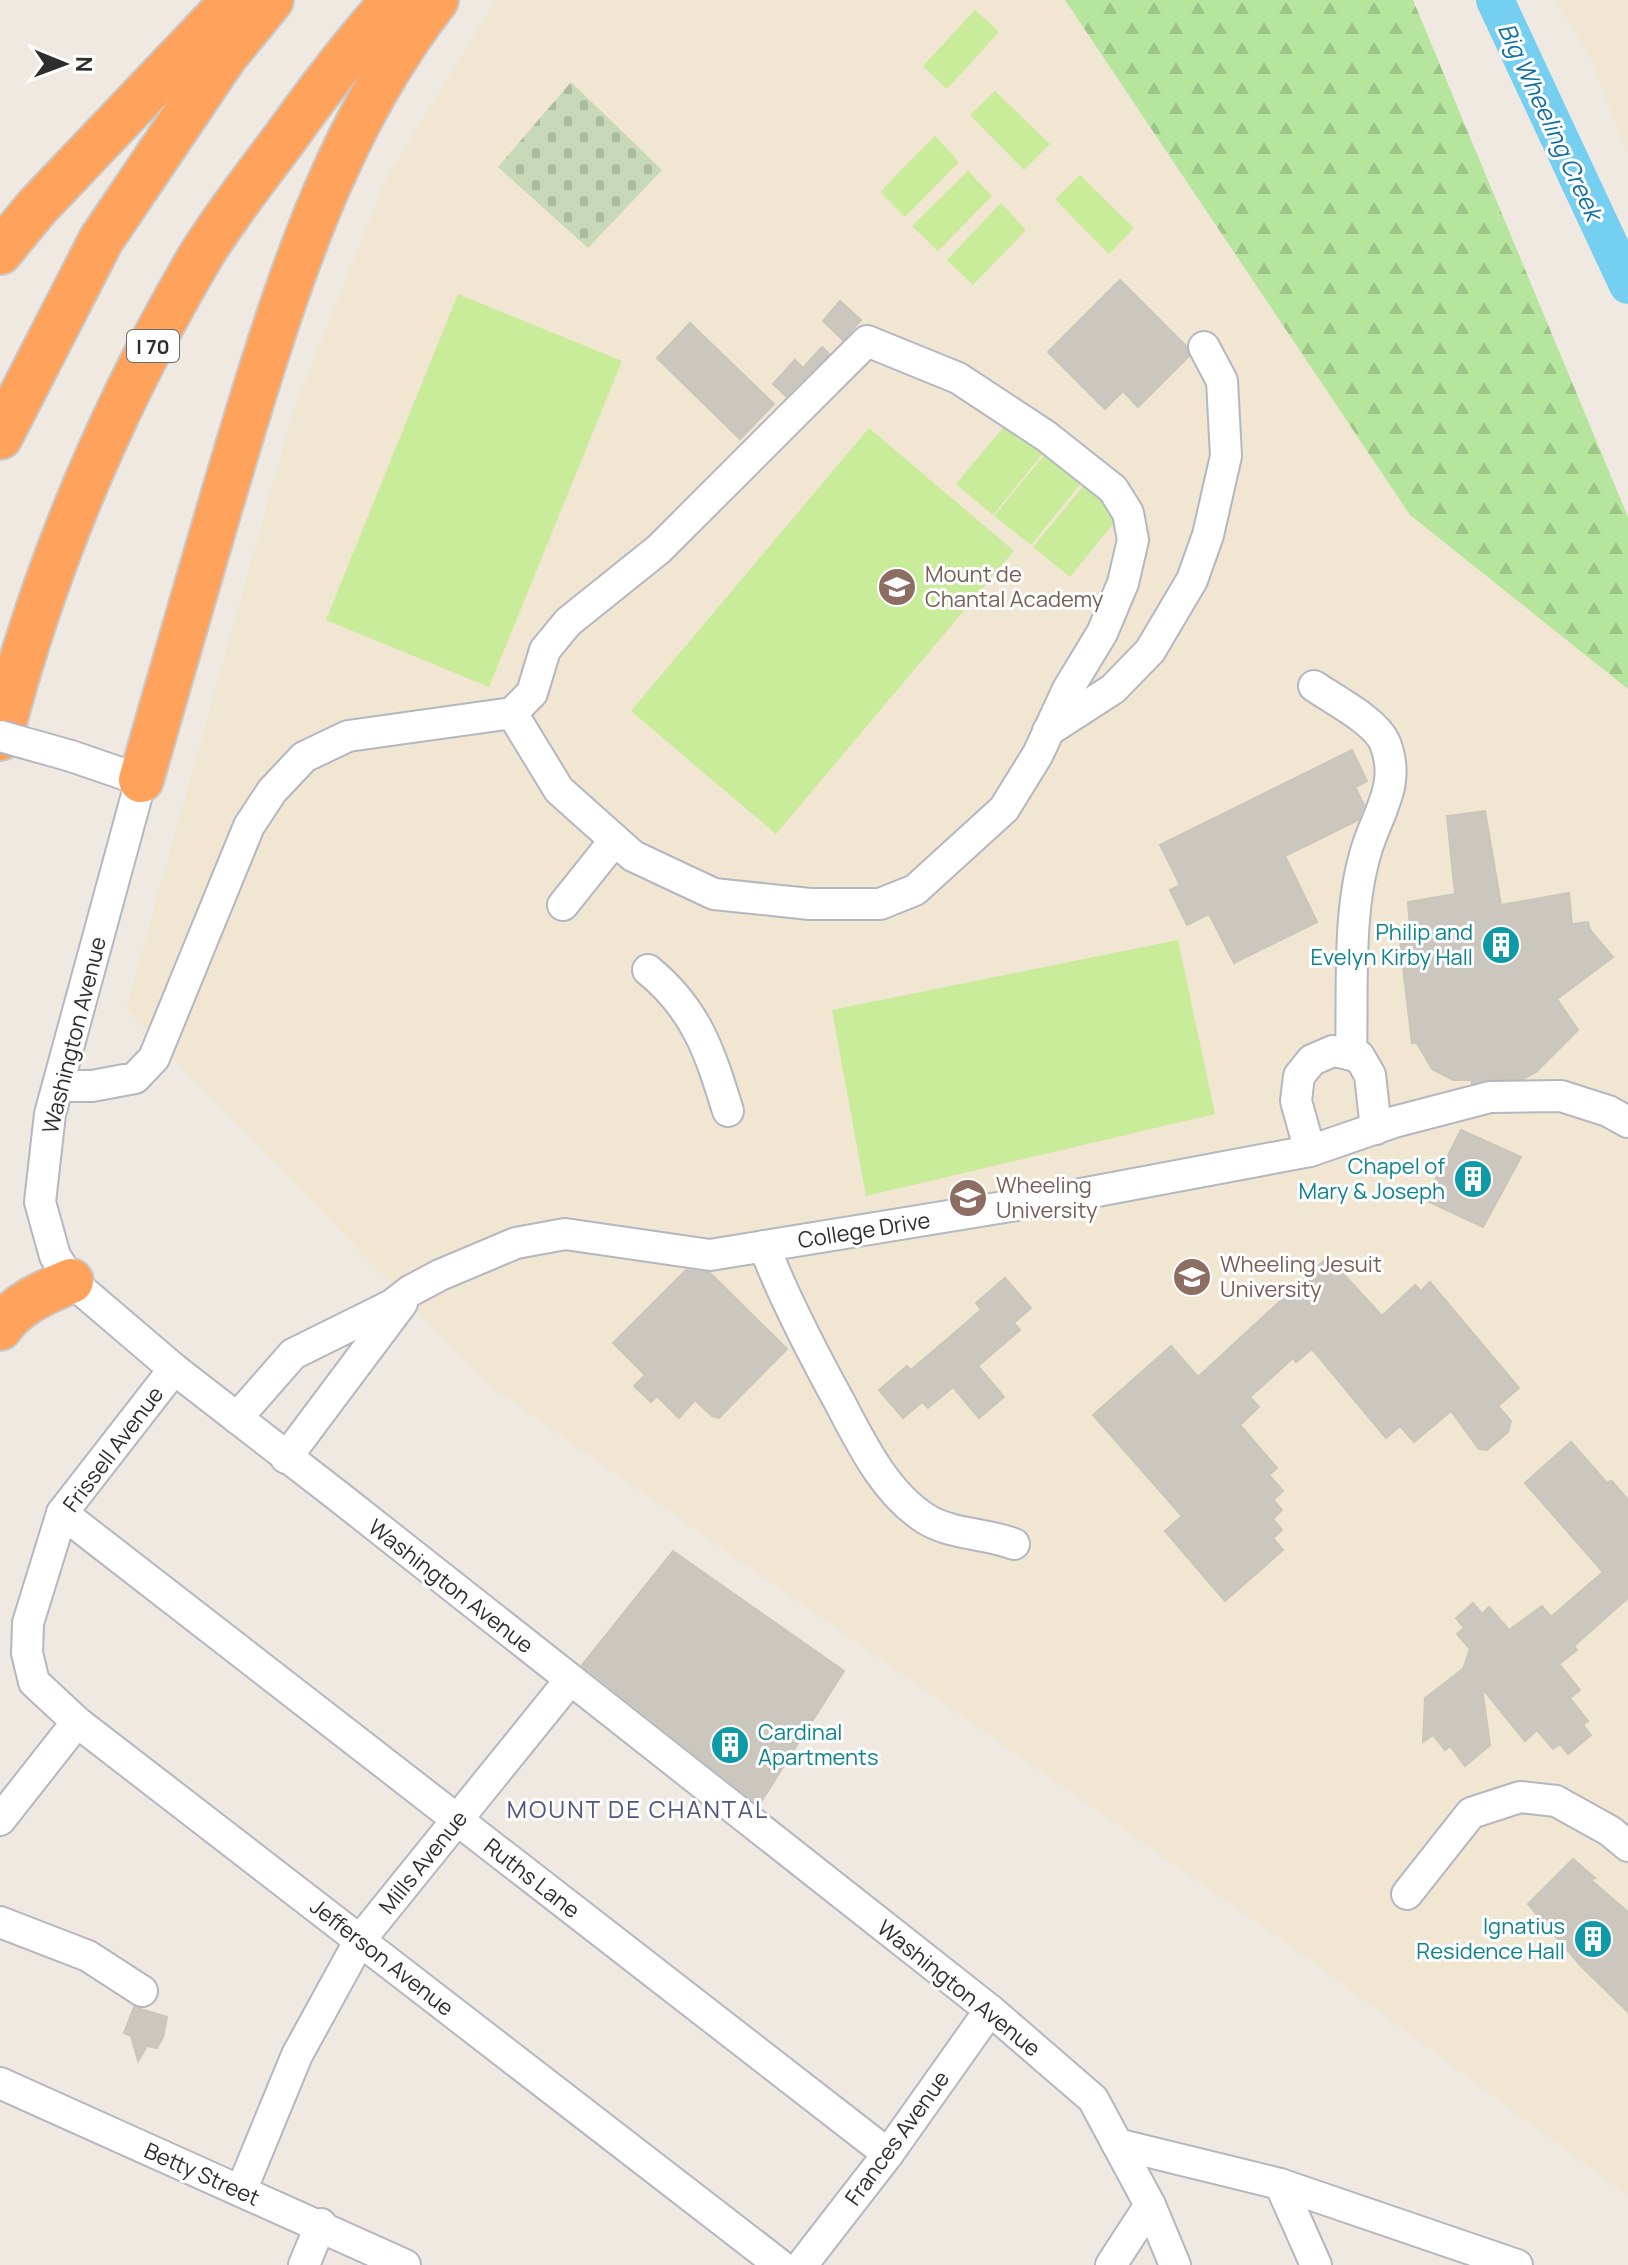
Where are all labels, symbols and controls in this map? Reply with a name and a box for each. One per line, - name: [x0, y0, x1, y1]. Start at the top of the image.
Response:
- water label: Big Wheeling Creek: [1491, 17, 1613, 228]
- north arrow: [24, 24, 104, 104]
- text: N: [69, 56, 99, 73]
- road number: I 70: [127, 330, 179, 362]
- place label: Mount de Chantal Academy: [925, 559, 1104, 614]
- school or university icon: Mount de Chantal Academy: [876, 566, 918, 608]
- place label: Philip and Evelyn Kirby Hall: [1311, 917, 1473, 972]
- building icon: Philip and Evelyn Kirby Hall: [1480, 924, 1522, 966]
- street label: Washington Avenue: [35, 933, 113, 1137]
- place label: Chapel of Mary & Joseph: [1298, 1151, 1445, 1206]
- building icon: Chapel of Mary & Joseph: [1452, 1158, 1494, 1200]
- place label: Wheeling University: [996, 1170, 1098, 1225]
- school or university icon: Wheeling University: [947, 1177, 989, 1219]
- street label: College Drive: [796, 1205, 932, 1255]
- place label: Wheeling Jesuit University: [1220, 1249, 1382, 1304]
- school or university icon: Wheeling Jesuit University: [1171, 1256, 1213, 1298]
- street label: Frissell Avenue: [56, 1380, 170, 1518]
- street label: Washington Avenue: [362, 1512, 540, 1660]
- place label: Cardinal Apartments: [758, 1717, 878, 1772]
- building icon: Cardinal Apartments: [709, 1724, 751, 1766]
- district label: MOUNT DE CHANTAL: [507, 1792, 769, 1825]
- street label: Mills Avenue: [372, 1804, 474, 1920]
- street label: Ruths Lane: [478, 1831, 586, 1925]
- street label: Jefferson Avenue: [304, 1891, 460, 2023]
- place label: Ignatius Residence Hall: [1416, 1911, 1565, 1966]
- street label: Washington Avenue: [871, 1913, 1047, 2063]
- building icon: Ignatius Residence Hall: [1572, 1918, 1614, 1960]
- street label: Frances Avenue: [838, 2064, 956, 2211]
- street label: Betty Street: [140, 2135, 265, 2213]

